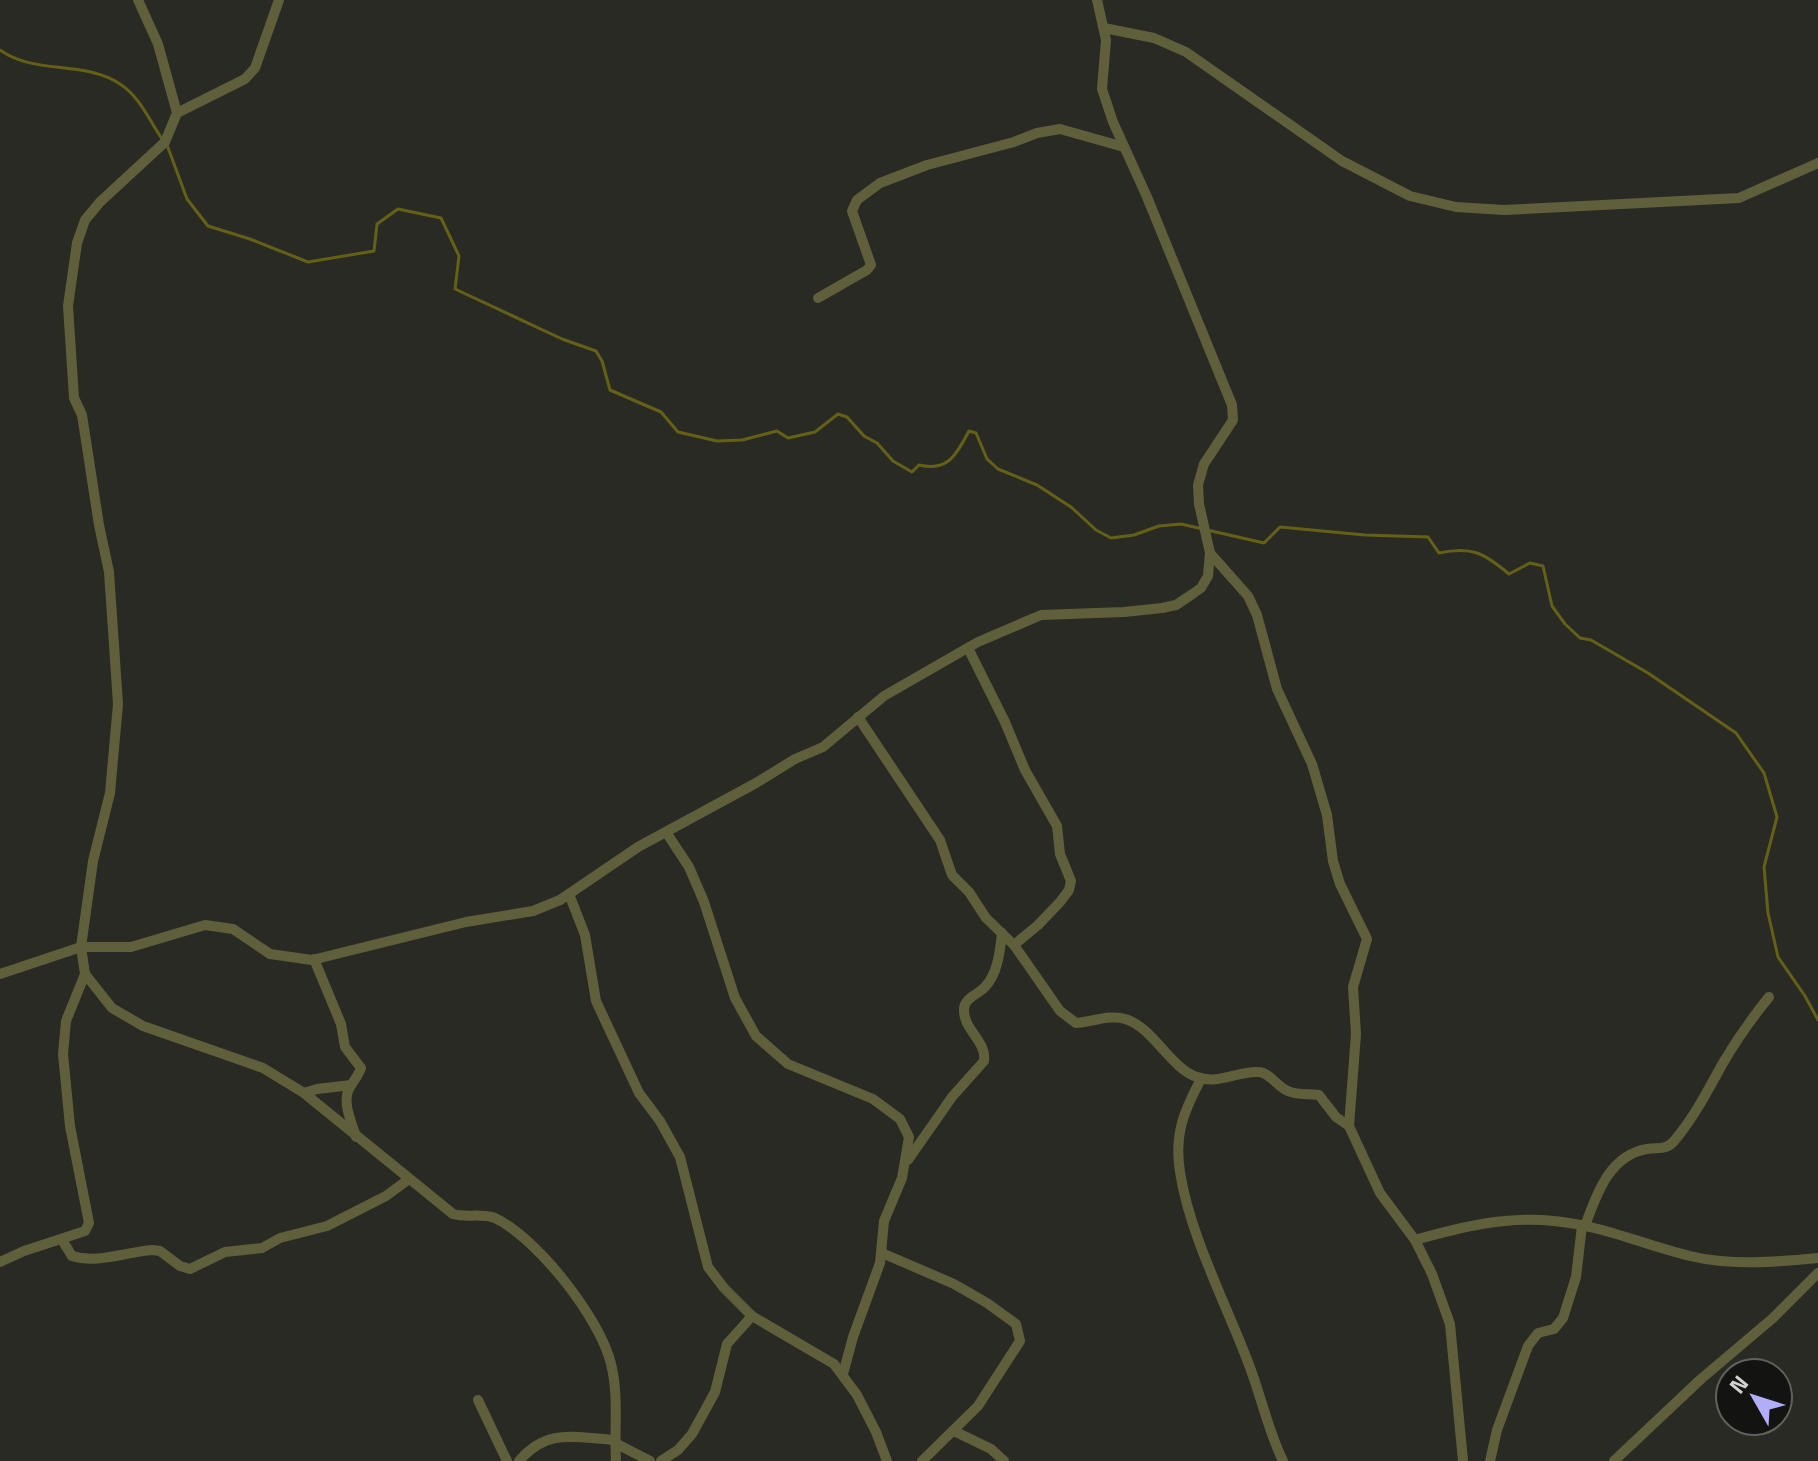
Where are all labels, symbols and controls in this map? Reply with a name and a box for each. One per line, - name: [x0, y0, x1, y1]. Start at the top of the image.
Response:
- north arrow: [1714, 1357, 1794, 1437]
- text: N: [1720, 1368, 1756, 1401]

